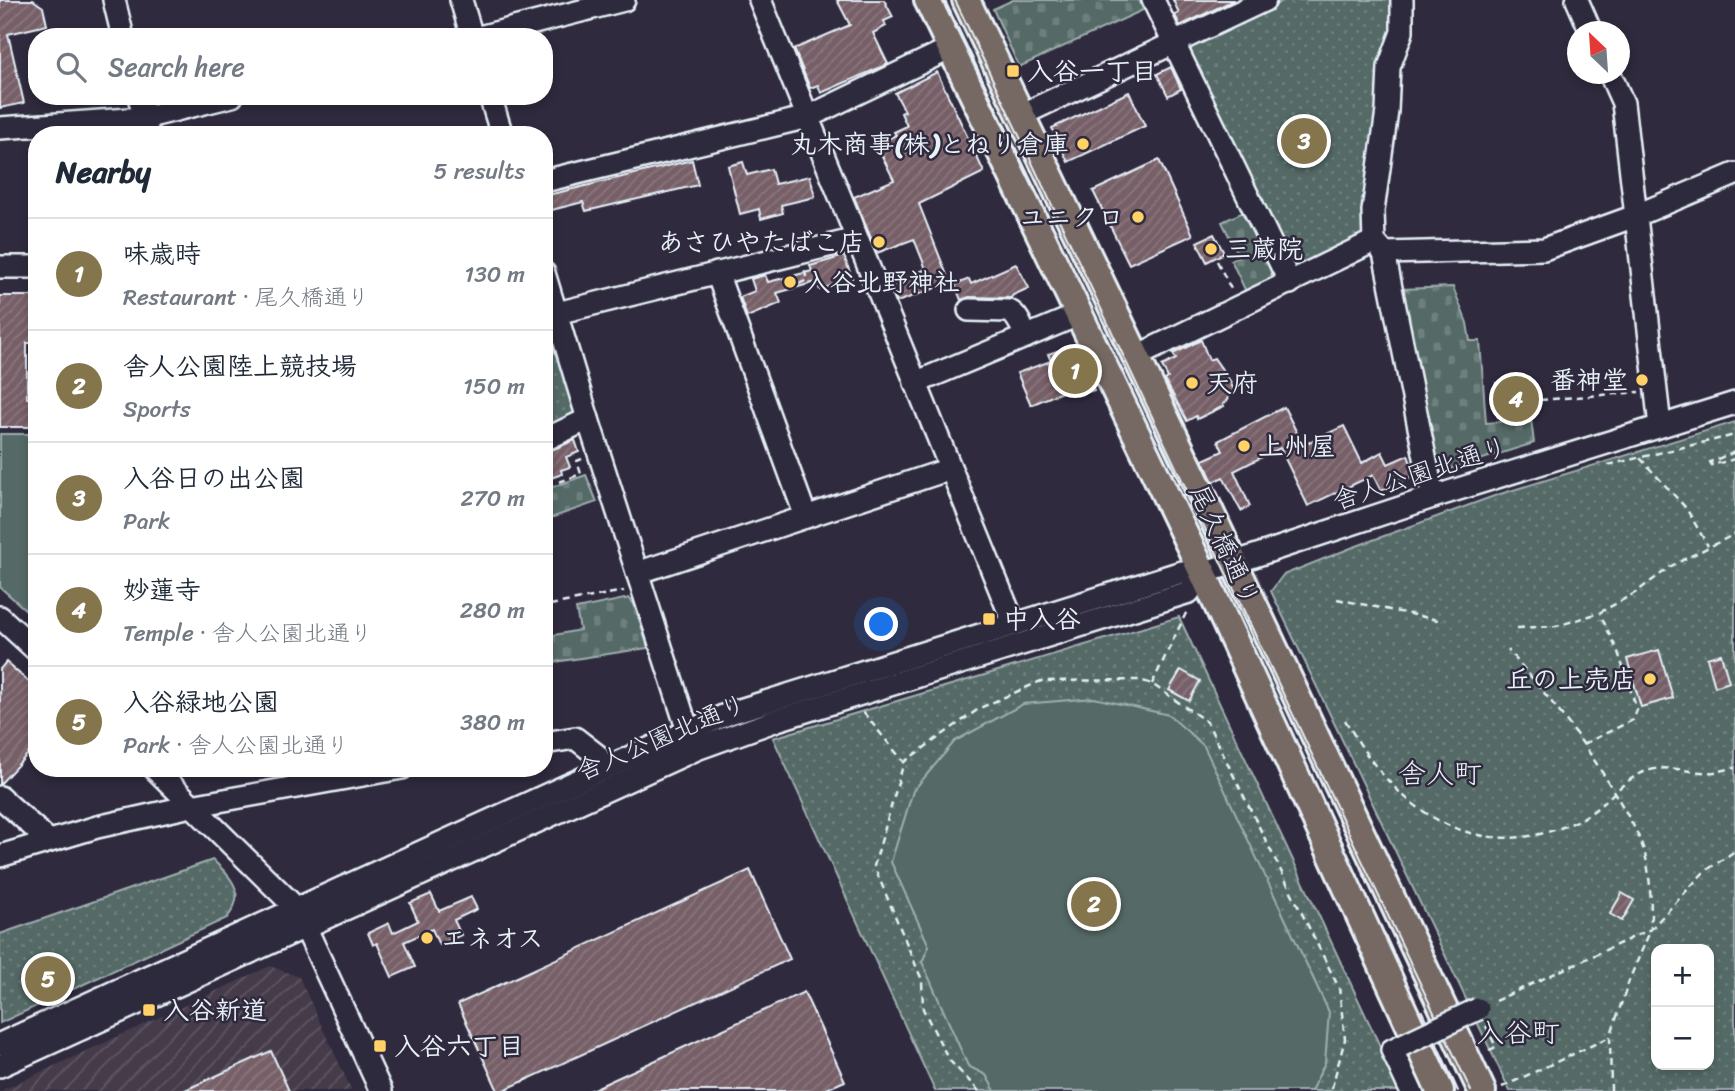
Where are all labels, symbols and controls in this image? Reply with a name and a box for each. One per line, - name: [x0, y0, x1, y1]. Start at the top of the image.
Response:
- north arrow: [1567, 21, 1630, 84]
- search box: [28, 28, 553, 105]
- text: Search here: [108, 44, 245, 90]
- icon: search: [52, 48, 90, 86]
- place label: 入谷一丁目: [1027, 48, 1157, 94]
- marker: 入谷一丁目: [1005, 63, 1021, 79]
- pin: 3: [1281, 115, 1327, 167]
- place label: 丸木商事(株)とねり倉庫: [791, 121, 1069, 167]
- marker: 丸木商事(株)とねり倉庫: [1075, 136, 1091, 152]
- text: Nearby: [56, 145, 151, 199]
- text: 5 results: [434, 151, 525, 192]
- place label: ユニクロ: [1019, 194, 1124, 240]
- marker: ユニクロ: [1130, 209, 1146, 225]
- place label: あさひやたばこ店: [658, 219, 865, 265]
- place label: 三蔵院: [1225, 226, 1303, 272]
- text: 味歳時: [123, 231, 201, 277]
- marker: あさひやたばこ店: [871, 234, 887, 250]
- marker: 三蔵院: [1203, 241, 1219, 257]
- text: 1: [74, 254, 84, 295]
- text: 130 m: [464, 254, 525, 295]
- place label: 入谷北野神社: [804, 259, 960, 305]
- marker: 入谷北野神社: [782, 274, 798, 290]
- text: Restaurant · 尾久橋通り: [123, 277, 370, 318]
- text: 舎人公園陸上競技場: [123, 343, 357, 389]
- pin: 1: [1052, 345, 1098, 397]
- place label: 番神堂: [1550, 357, 1628, 403]
- place label: 天府: [1206, 360, 1258, 406]
- text: 2: [72, 366, 86, 407]
- text: 150 m: [463, 366, 525, 407]
- marker: 番神堂: [1634, 372, 1650, 388]
- pin: 4: [1493, 373, 1539, 425]
- marker: 天府: [1184, 375, 1200, 391]
- text: Sports: [123, 389, 191, 430]
- place label: 上州屋: [1258, 423, 1336, 469]
- street label: 舎人公園北通り: [1326, 423, 1514, 523]
- marker: 上州屋: [1236, 438, 1252, 454]
- text: 入谷日の出公園: [123, 455, 305, 501]
- street label: 尾久橋通り: [1177, 476, 1273, 614]
- text: 3: [73, 478, 85, 519]
- text: 270 m: [460, 478, 525, 519]
- text: Park: [123, 501, 170, 542]
- text: 妙蓮寺: [123, 567, 201, 613]
- text: 4: [72, 590, 86, 631]
- text: 280 m: [460, 590, 525, 631]
- place label: 中入谷: [1003, 596, 1081, 642]
- your location: [864, 607, 898, 641]
- marker: 中入谷: [981, 611, 997, 627]
- text: Temple · 舎人公園北通り: [123, 613, 373, 654]
- place label: 丘の上売店: [1506, 656, 1636, 702]
- marker: 丘の上売店: [1642, 671, 1658, 687]
- text: 入谷緑地公園: [123, 679, 279, 725]
- street label: 舎人公園北通り: [568, 680, 754, 794]
- text: 5: [72, 702, 86, 743]
- text: 380 m: [460, 702, 525, 743]
- text: Park · 舎人公園北通り: [123, 725, 349, 766]
- district label: 舎人町: [1398, 749, 1482, 798]
- pin: 2: [1071, 878, 1117, 930]
- place label: エネオス: [441, 915, 543, 961]
- marker: エネオス: [419, 930, 435, 946]
- map controls: [1651, 944, 1714, 1070]
- button: +: [1651, 944, 1714, 1007]
- pin: 5: [25, 953, 71, 1005]
- place label: 入谷新道: [163, 987, 267, 1033]
- marker: 入谷新道: [141, 1002, 157, 1018]
- button: −: [1651, 1007, 1714, 1070]
- district label: 入谷町: [1476, 1008, 1560, 1057]
- place label: 入谷六丁目: [394, 1023, 524, 1069]
- marker: 入谷六丁目: [372, 1038, 388, 1054]

